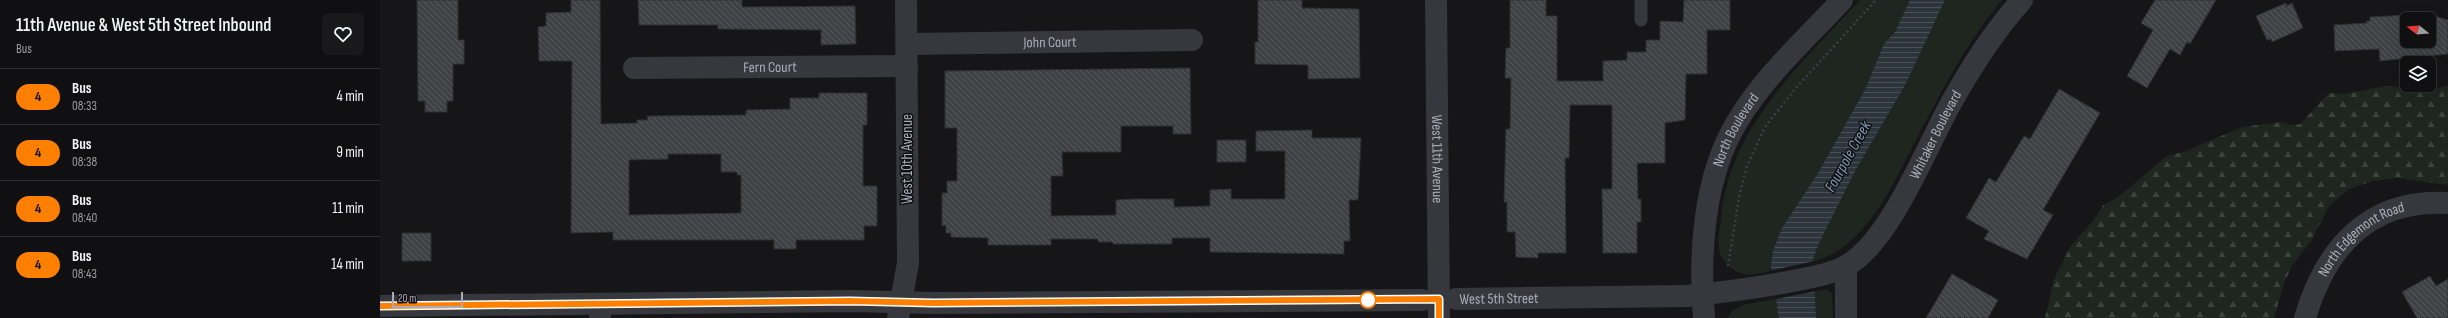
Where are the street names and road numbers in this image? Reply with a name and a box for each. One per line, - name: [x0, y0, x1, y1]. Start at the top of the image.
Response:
- street label: John Court: [1022, 33, 1077, 52]
- street label: Fern Court: [743, 58, 797, 77]
- street label: Whitaker Boulevard: [1905, 87, 1966, 183]
- street label: North Boulevard: [1709, 89, 1763, 169]
- street label: West 10th Avenue: [898, 114, 917, 204]
- street label: West 11th Avenue: [1427, 115, 1447, 203]
- street label: North Edgemont Road: [2314, 198, 2406, 280]
- street label: West 5th Street: [1459, 289, 1539, 309]

